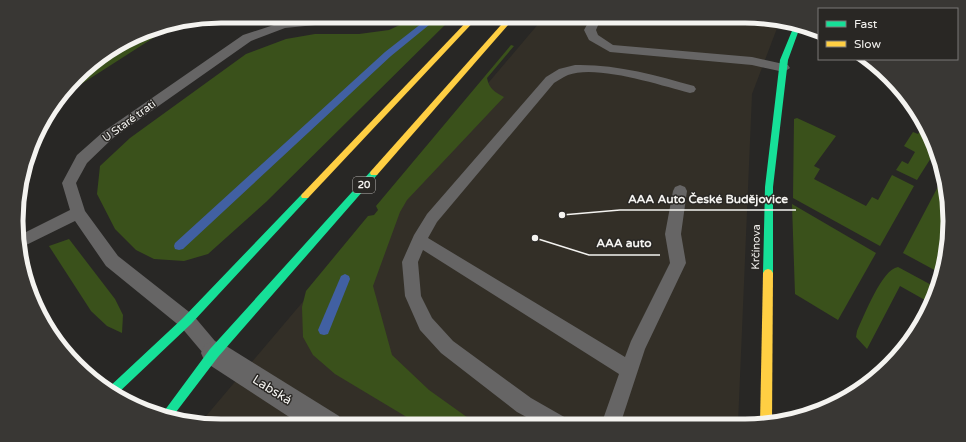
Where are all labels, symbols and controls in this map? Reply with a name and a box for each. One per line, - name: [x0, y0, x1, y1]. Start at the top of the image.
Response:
- legend: [818, 8, 958, 60]
- text: Fast: [854, 17, 878, 31]
- text: Slow: [854, 37, 881, 51]
- street label: U Staré trati: [100, 97, 158, 145]
- road number: 20: [353, 177, 375, 193]
- callout: AAA Auto České Budějovice: [620, 186, 796, 210]
- text: AAA Auto České Budějovice: [628, 192, 788, 207]
- street label: Krčínova: [749, 224, 763, 270]
- callout: AAA auto: [589, 231, 660, 255]
- text: AAA auto: [596, 236, 652, 250]
- street label: Labská: [249, 372, 295, 408]

